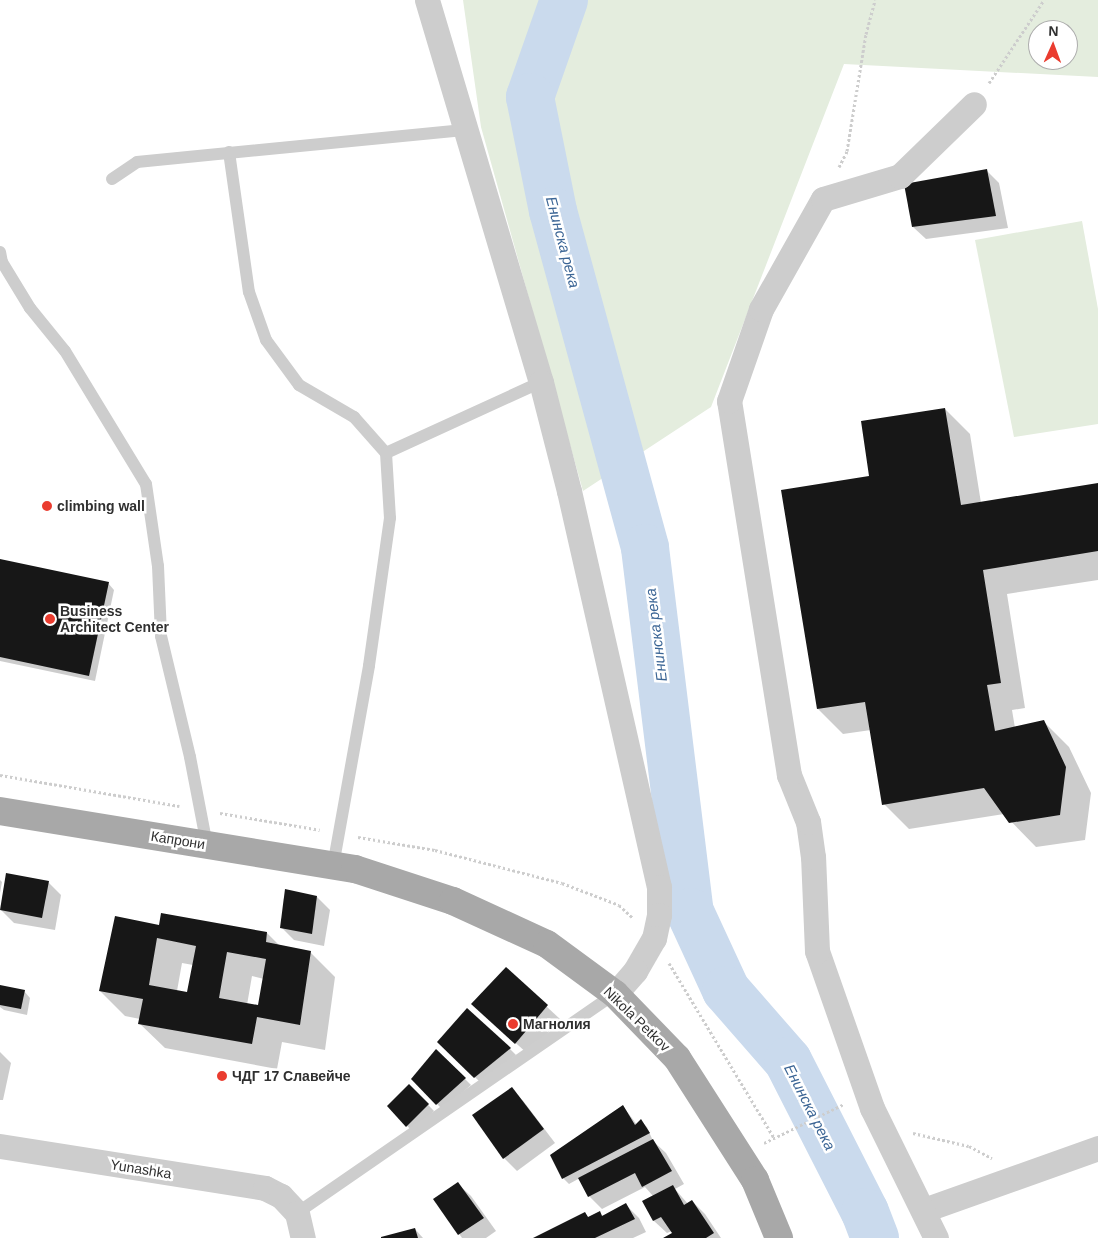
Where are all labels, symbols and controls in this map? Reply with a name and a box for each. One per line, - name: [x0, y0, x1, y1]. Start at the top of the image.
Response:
- north arrow: [1028, 20, 1078, 70]
- text: N: [1048, 23, 1059, 39]
- water label: Енинска река: [542, 194, 584, 290]
- place label: climbing wall: [57, 498, 145, 514]
- marker: climbing wall: [41, 500, 53, 512]
- water label: Енинска река: [641, 587, 671, 683]
- place label: Business Architect Center: [60, 603, 169, 636]
- marker: Business Architect Center: [44, 613, 56, 625]
- street label: Капрони: [150, 827, 206, 853]
- street label: Nikola Petkov: [600, 983, 674, 1055]
- place label: Магнолия: [523, 1016, 591, 1032]
- marker: Магнолия: [507, 1018, 519, 1030]
- water label: Енинска река: [781, 1061, 839, 1153]
- place label: ЧДГ 17 Славейче: [232, 1068, 351, 1084]
- marker: ЧДГ 17 Славейче: [216, 1070, 228, 1082]
- street label: Yunashka: [109, 1156, 173, 1182]

